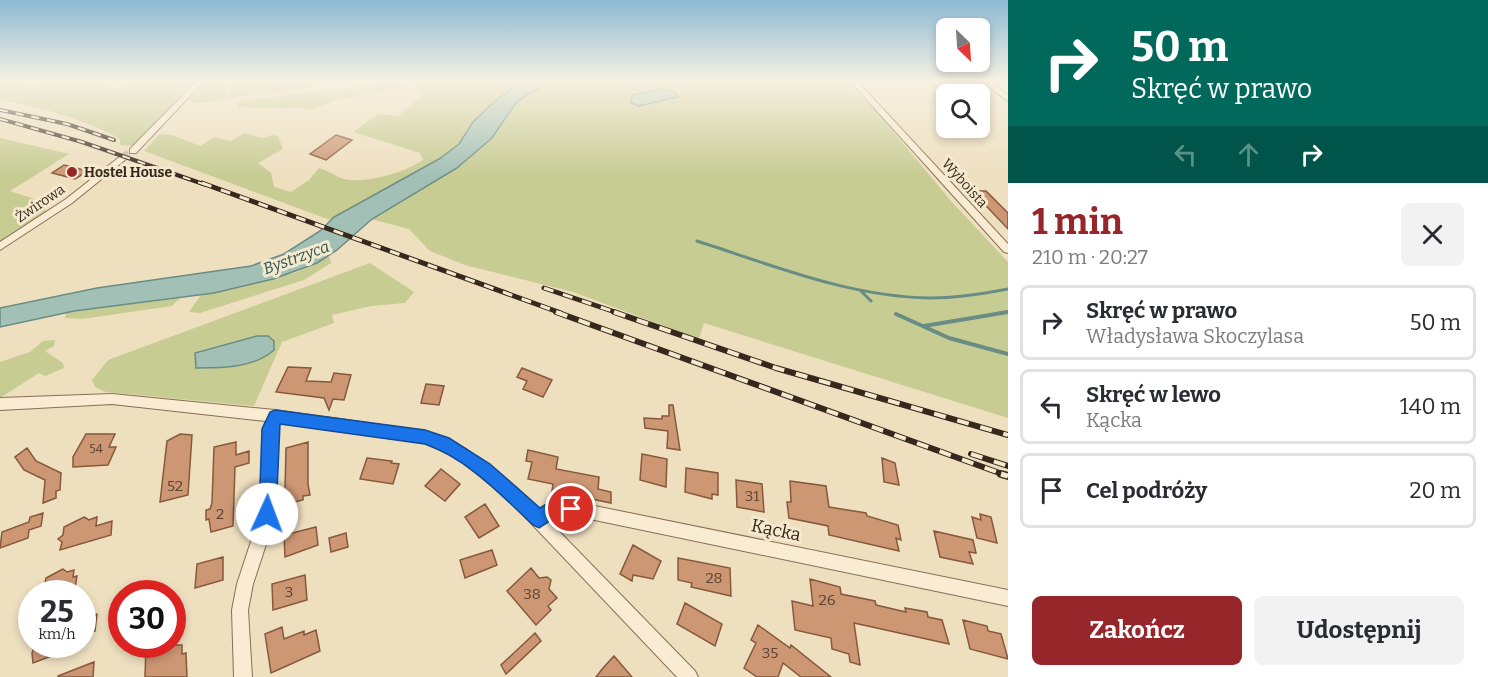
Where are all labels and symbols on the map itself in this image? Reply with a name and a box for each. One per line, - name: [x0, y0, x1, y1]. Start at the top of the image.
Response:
- north arrow: [936, 18, 990, 72]
- street label: Wyboista: [938, 155, 991, 212]
- place label: Hostel House: [84, 164, 172, 181]
- marker: Hostel House: [65, 165, 79, 179]
- street label: Żwirowa: [12, 181, 68, 226]
- water label: Bystrzyca: [260, 237, 332, 278]
- house number: 54: [89, 442, 103, 456]
- house number: 52: [167, 477, 183, 495]
- position arrow: [235, 482, 299, 546]
- pin: [545, 483, 596, 534]
- house number: 31: [745, 487, 759, 505]
- house number: 2: [216, 505, 224, 523]
- street label: Kącka: [749, 514, 803, 546]
- house number: 28: [705, 569, 723, 587]
- speed limit sign: 30: [108, 580, 186, 658]
- house number: 3: [285, 583, 293, 601]
- house number: 38: [523, 585, 541, 603]
- house number: 26: [819, 591, 836, 609]
- house number: 35: [762, 644, 778, 662]

